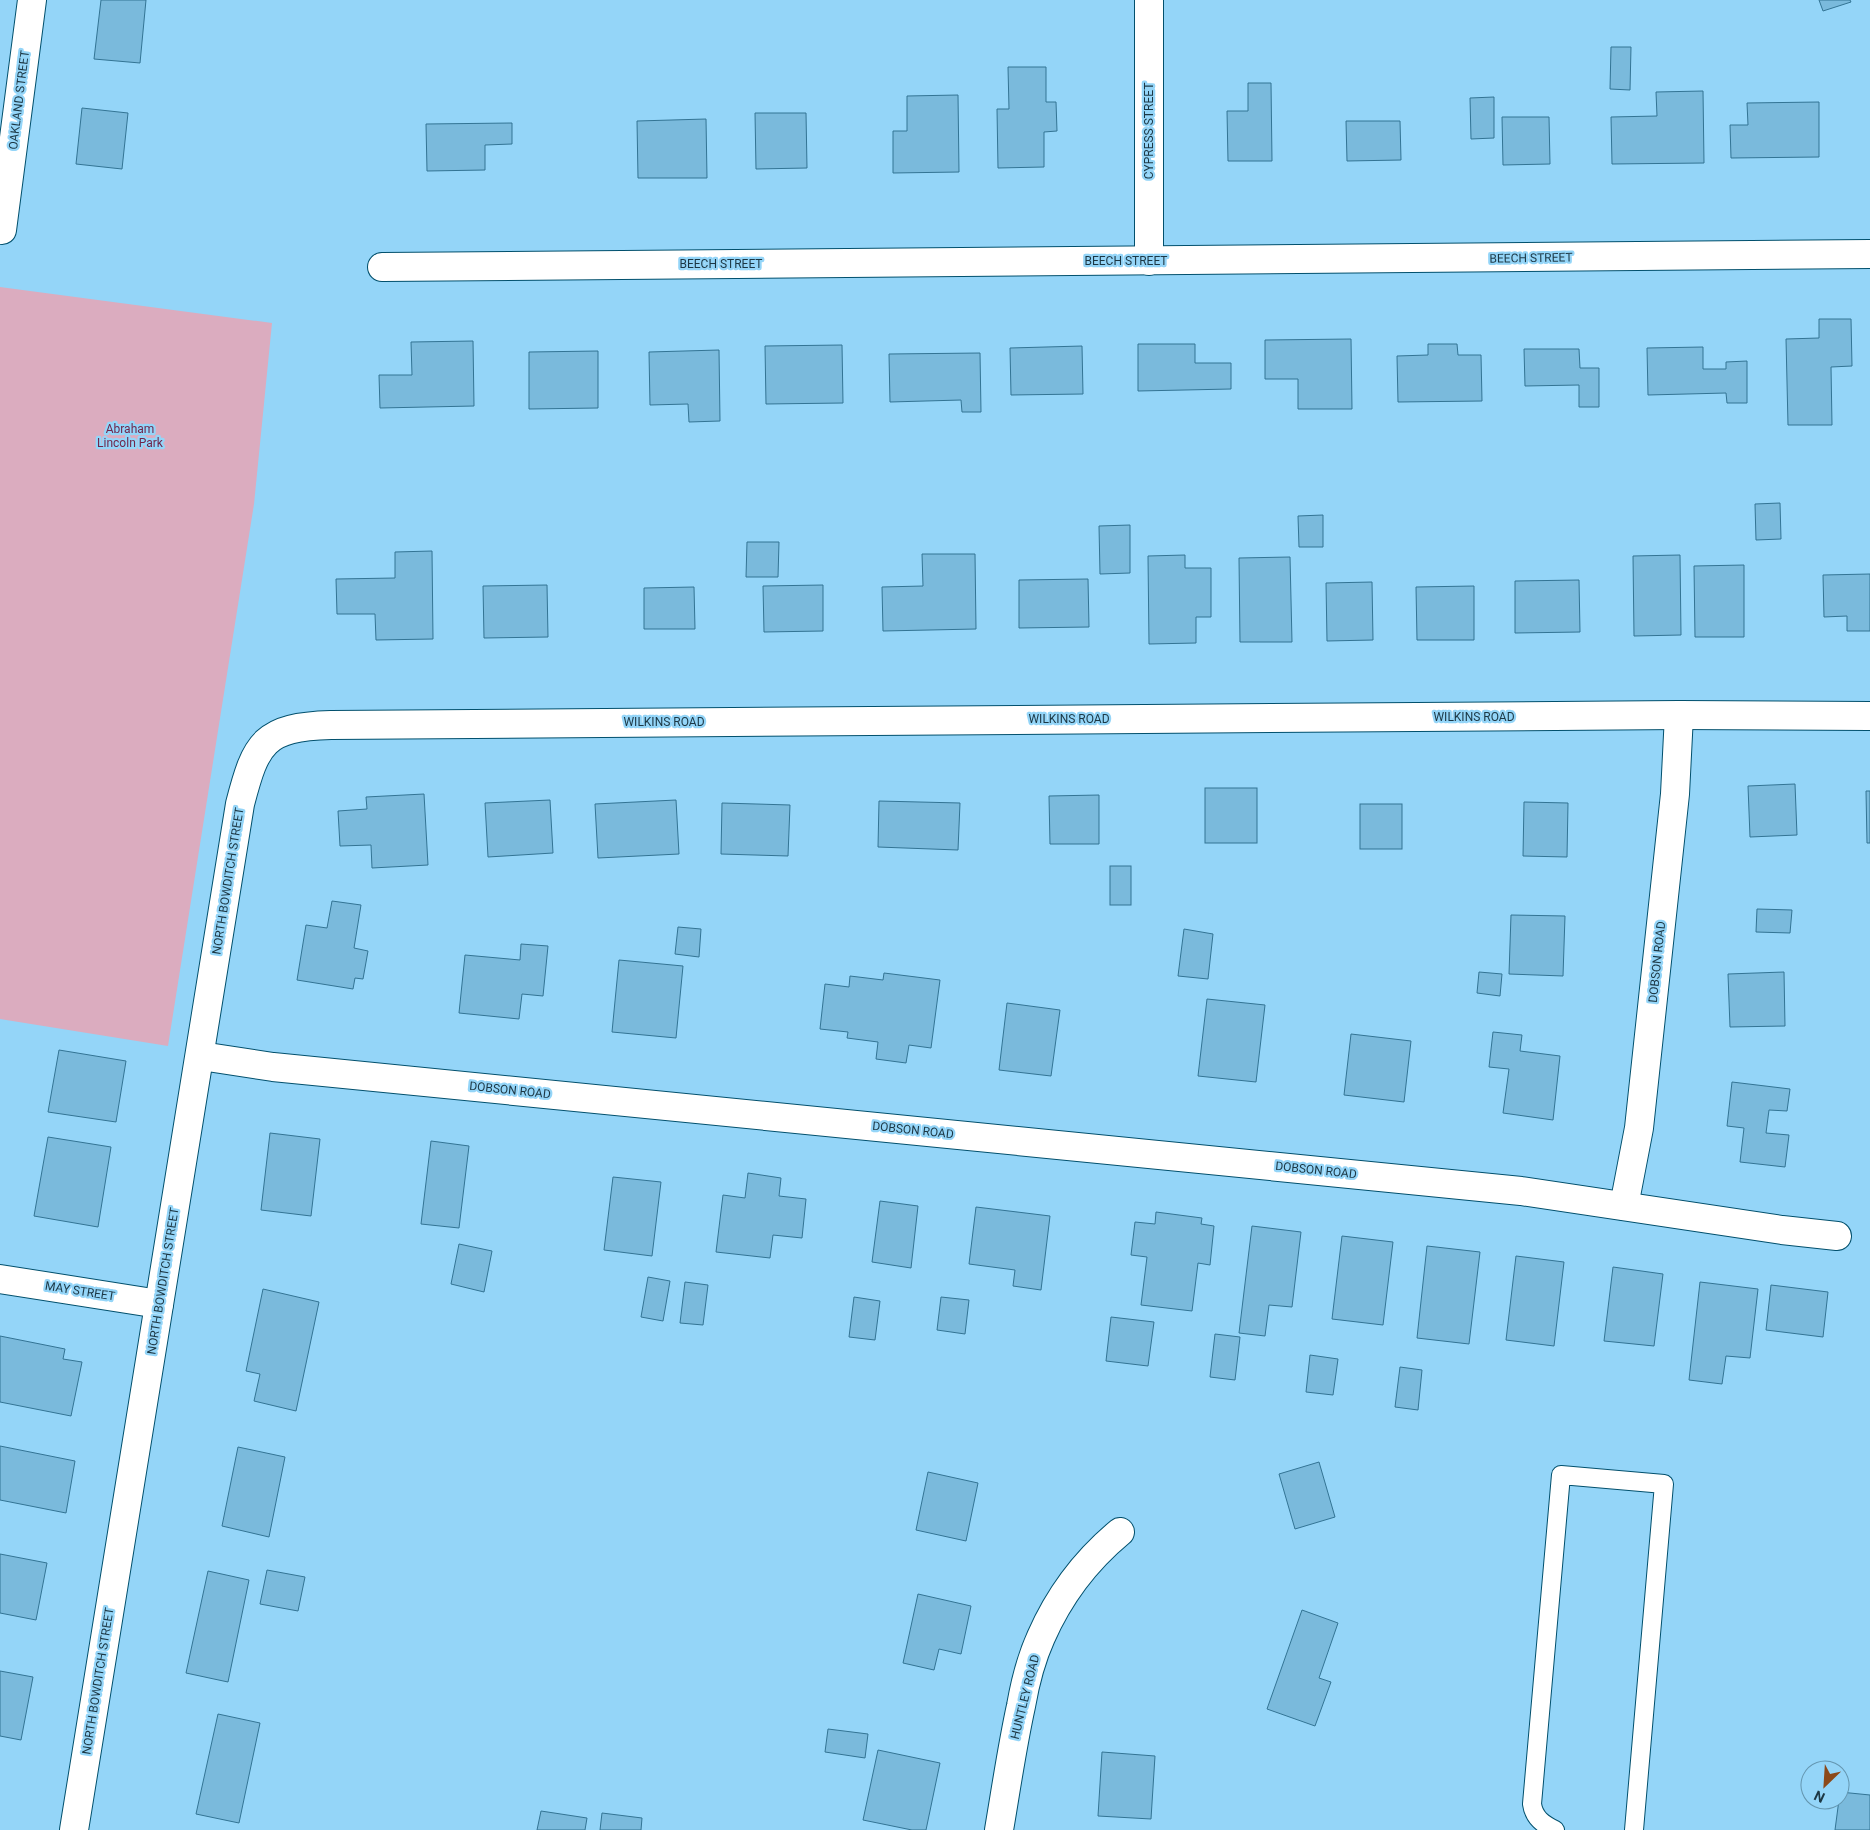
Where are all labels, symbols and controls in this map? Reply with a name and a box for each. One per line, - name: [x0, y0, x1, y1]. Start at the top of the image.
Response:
- street label: OAKLAND STREET: [6, 50, 32, 150]
- street label: CYPRESS STREET: [1142, 83, 1156, 179]
- street label: BEECH STREET: [1489, 250, 1573, 266]
- street label: BEECH STREET: [1084, 254, 1168, 268]
- street label: BEECH STREET: [679, 257, 763, 271]
- park label: Abraham Lincoln Park: [97, 422, 164, 450]
- street label: WILKINS ROAD: [1433, 710, 1515, 724]
- street label: WILKINS ROAD: [1028, 712, 1110, 726]
- street label: WILKINS ROAD: [623, 715, 705, 729]
- street label: NORTH BOWDITCH STREET: [209, 806, 247, 956]
- street label: DOBSON ROAD: [1646, 920, 1668, 1003]
- street label: DOBSON ROAD: [469, 1079, 552, 1101]
- street label: DOBSON ROAD: [872, 1119, 955, 1141]
- street label: DOBSON ROAD: [1275, 1159, 1358, 1181]
- street label: NORTH BOWDITCH STREET: [144, 1206, 182, 1356]
- street label: MAY STREET: [44, 1279, 116, 1303]
- street label: NORTH BOWDITCH STREET: [79, 1606, 117, 1756]
- street label: HUNTLEY ROAD: [1008, 1653, 1042, 1741]
- north arrow: [1800, 1760, 1850, 1810]
- text: N: [1812, 1787, 1827, 1806]

